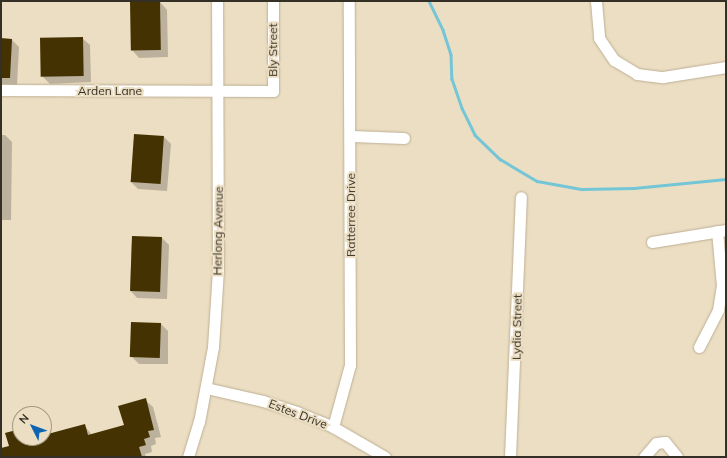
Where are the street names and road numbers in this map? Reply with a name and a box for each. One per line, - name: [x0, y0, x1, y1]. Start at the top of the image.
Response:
- street label: Bly Street: [266, 23, 280, 77]
- street label: Arden Lane: [78, 84, 142, 98]
- street label: Ratterree Drive: [344, 173, 358, 257]
- street label: Herlong Avenue: [210, 186, 226, 276]
- street label: Lydia Street: [509, 294, 525, 360]
- street label: Estes Drive: [267, 396, 329, 432]

